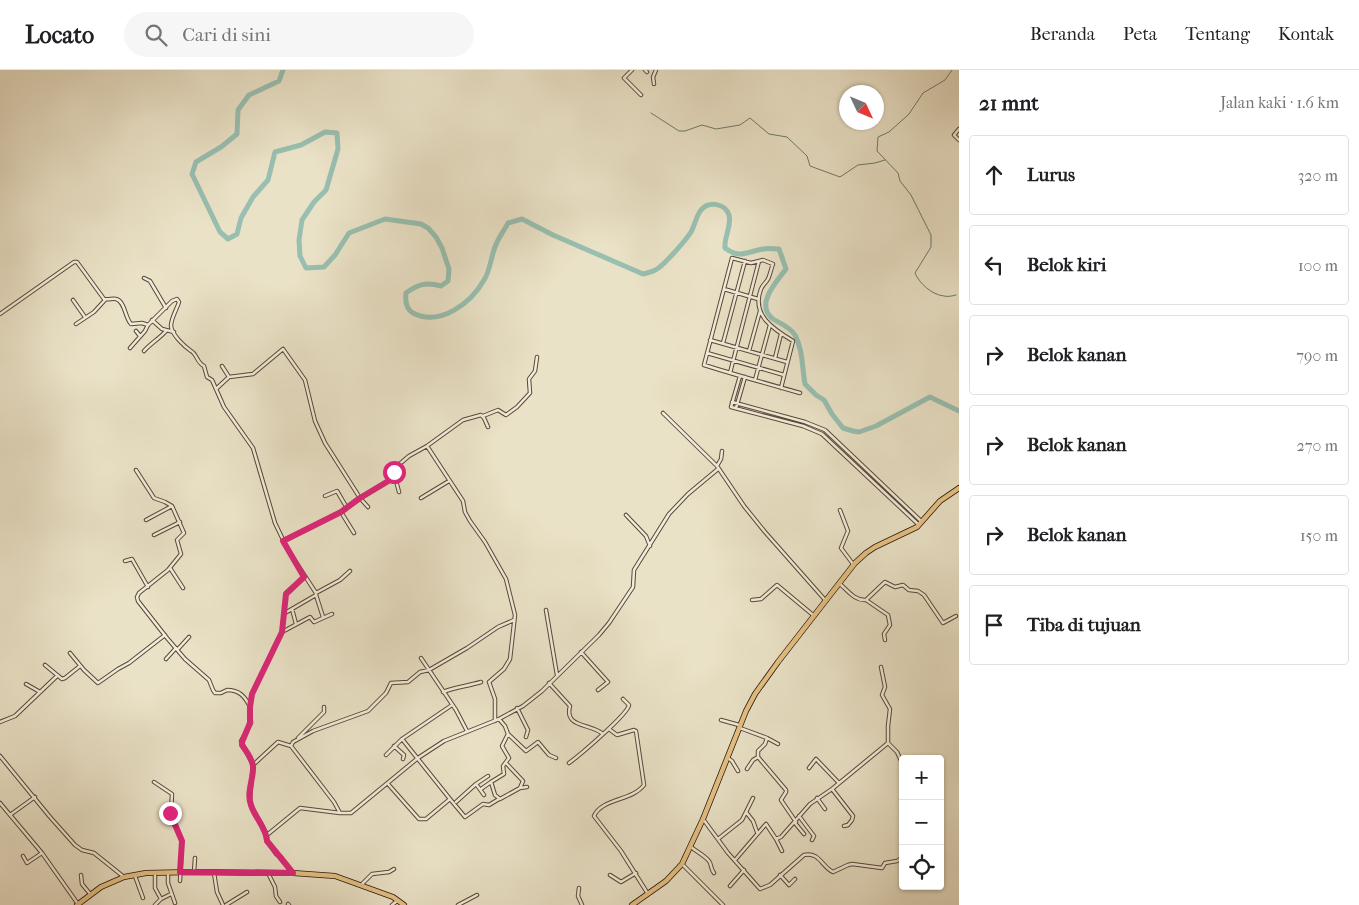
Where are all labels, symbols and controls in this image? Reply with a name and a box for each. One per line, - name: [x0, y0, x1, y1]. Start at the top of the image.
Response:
- search box: [124, 12, 474, 57]
- text: Locato: [25, 21, 94, 49]
- icon: search: [142, 21, 170, 49]
- text: Cari di sini: [182, 24, 271, 46]
- text: Beranda: [1030, 24, 1095, 45]
- text: Peta: [1123, 24, 1157, 45]
- text: Tentang: [1185, 24, 1250, 45]
- text: Kontak: [1278, 24, 1334, 45]
- north arrow: [839, 85, 884, 130]
- text: 21 mnt: [979, 91, 1039, 115]
- text: Jalan kaki · 1.6 km: [1220, 93, 1339, 112]
- icon: ahead: [980, 161, 1008, 189]
- text: Lurus: [1027, 164, 1075, 186]
- text: 320 m: [1298, 166, 1338, 185]
- icon: left: [980, 251, 1008, 279]
- text: Belok kiri: [1027, 254, 1106, 276]
- text: 100 m: [1298, 256, 1338, 275]
- icon: right: [980, 341, 1008, 369]
- text: Belok kanan: [1027, 344, 1127, 366]
- text: 790 m: [1296, 346, 1338, 365]
- icon: right: [980, 431, 1008, 459]
- text: Belok kanan: [1027, 434, 1127, 456]
- text: 270 m: [1297, 436, 1338, 455]
- route start: [383, 461, 406, 484]
- icon: right: [980, 521, 1008, 549]
- text: Belok kanan: [1027, 524, 1127, 546]
- text: 150 m: [1300, 526, 1338, 545]
- icon: arrive: [980, 611, 1008, 639]
- text: Tiba di tujuan: [1027, 614, 1141, 636]
- map controls: [899, 755, 944, 890]
- button: +: [899, 755, 944, 800]
- button: −: [899, 800, 944, 845]
- route end: [159, 802, 182, 825]
- button: locate: [899, 845, 944, 890]

